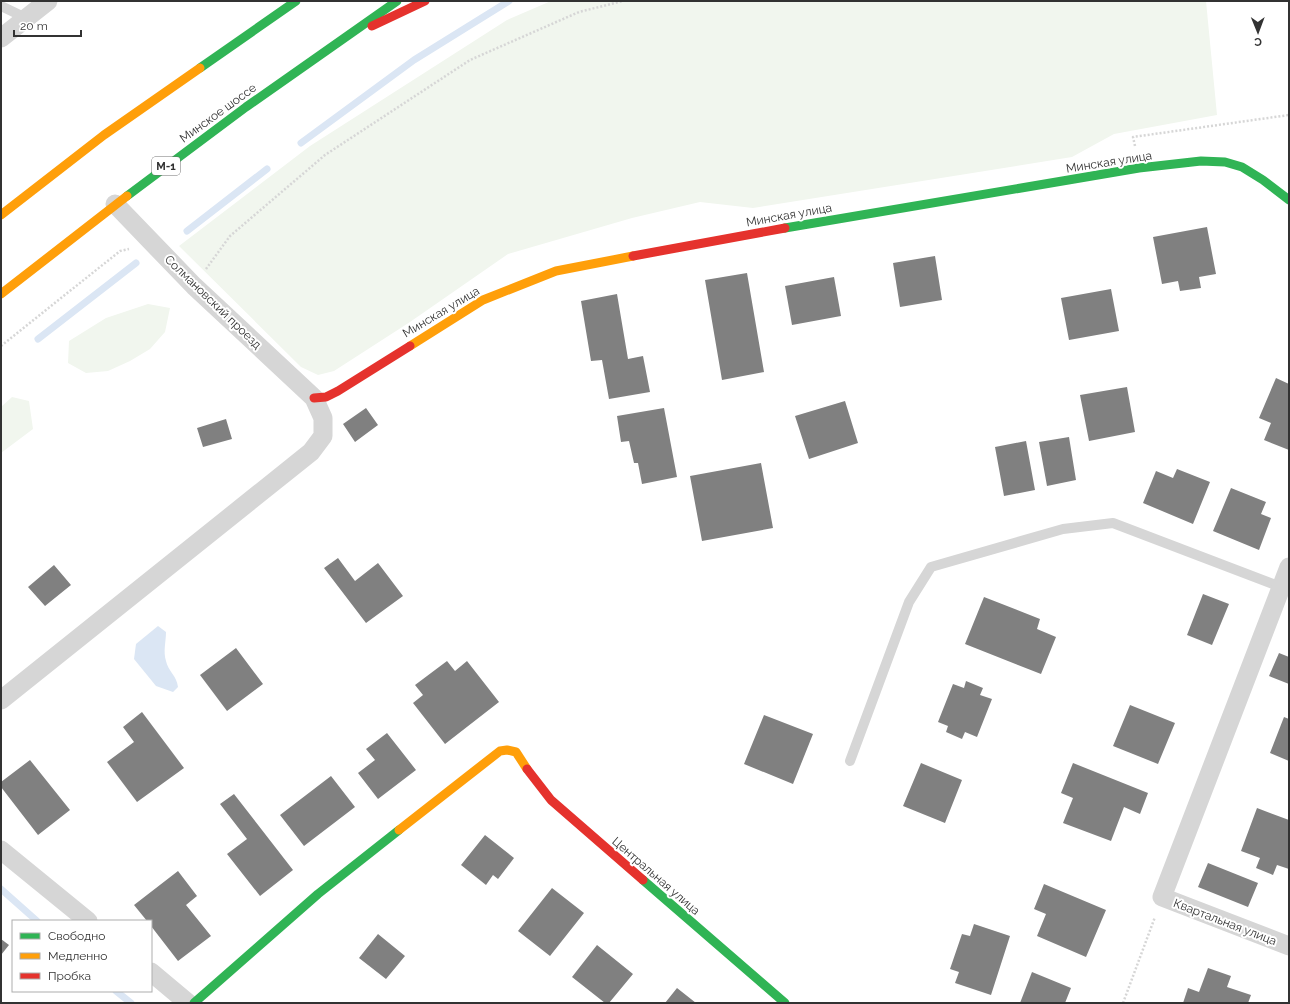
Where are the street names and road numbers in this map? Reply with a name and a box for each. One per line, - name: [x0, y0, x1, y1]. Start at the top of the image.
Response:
- street label: Минское шоссе: [177, 81, 259, 145]
- street label: Минская улица: [1065, 148, 1153, 176]
- road number: М-1: [152, 157, 180, 175]
- street label: Минская улица: [745, 201, 833, 229]
- street label: Солмановский проезд: [162, 252, 264, 352]
- street label: Минская улица: [400, 284, 482, 340]
- street label: Центральная улица: [609, 834, 703, 918]
- street label: Квартальная улица: [1171, 896, 1279, 948]

